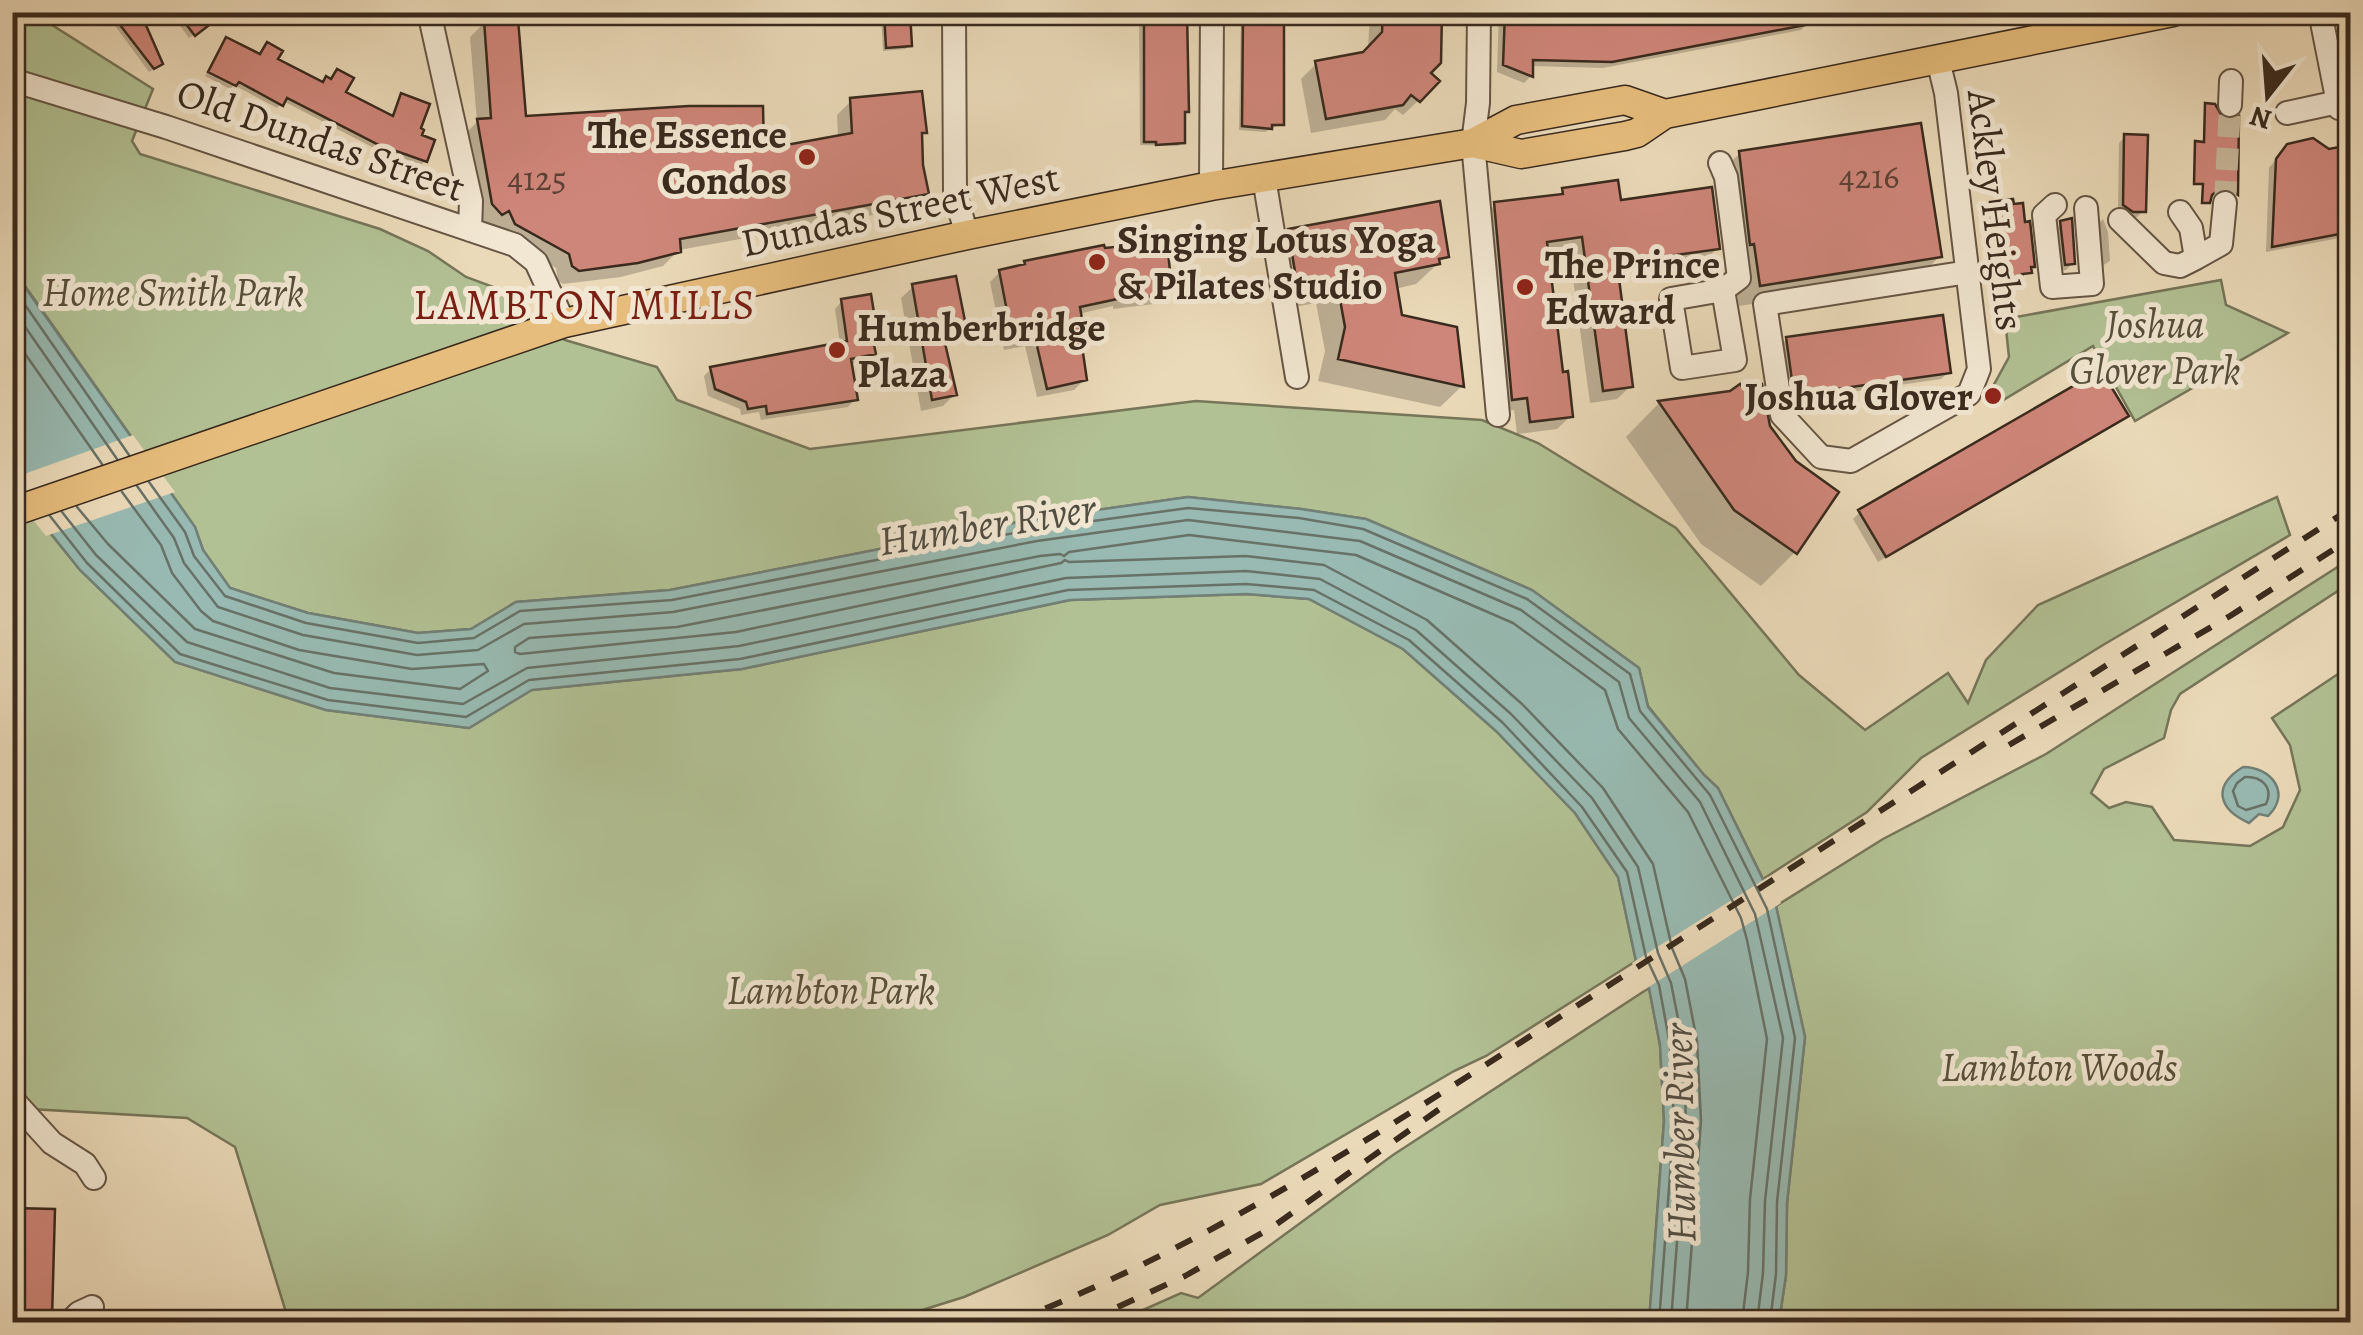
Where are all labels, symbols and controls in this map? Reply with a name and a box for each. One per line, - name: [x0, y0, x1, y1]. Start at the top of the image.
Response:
- north arrow: [2218, 45, 2318, 145]
- street label: Old Dundas Street: [170, 65, 472, 215]
- street label: Ackley Heights: [1954, 85, 2038, 334]
- text: N: [2246, 97, 2276, 139]
- place label: The Essence Condos: [588, 107, 787, 208]
- marker: The Essence Condos: [796, 146, 818, 168]
- street label: Dundas Street West: [736, 149, 1064, 271]
- house number: 4216: [1839, 152, 1899, 200]
- house number: 4125: [507, 154, 567, 202]
- place label: Singing Lotus Yoga & Pilates Studio: [1117, 212, 1436, 313]
- place label: The Prince Edward: [1545, 237, 1720, 338]
- marker: Singing Lotus Yoga & Pilates Studio: [1086, 251, 1108, 273]
- park label: Home Smith Park: [42, 265, 304, 320]
- district label: LAMBTON MILLS: [413, 276, 757, 333]
- marker: The Prince Edward: [1514, 276, 1536, 298]
- park label: Joshua Glover Park: [2069, 297, 2241, 398]
- place label: Humberbridge Plaza: [857, 300, 1106, 401]
- marker: Humberbridge Plaza: [826, 339, 848, 361]
- place label: Joshua Glover: [1745, 369, 1973, 424]
- marker: Joshua Glover: [1982, 385, 2004, 407]
- water label: Humber River: [875, 479, 1101, 569]
- park label: Lambton Park: [727, 963, 935, 1018]
- water label: Humber River: [1649, 1022, 1709, 1243]
- park label: Lambton Woods: [1941, 1040, 2177, 1095]

